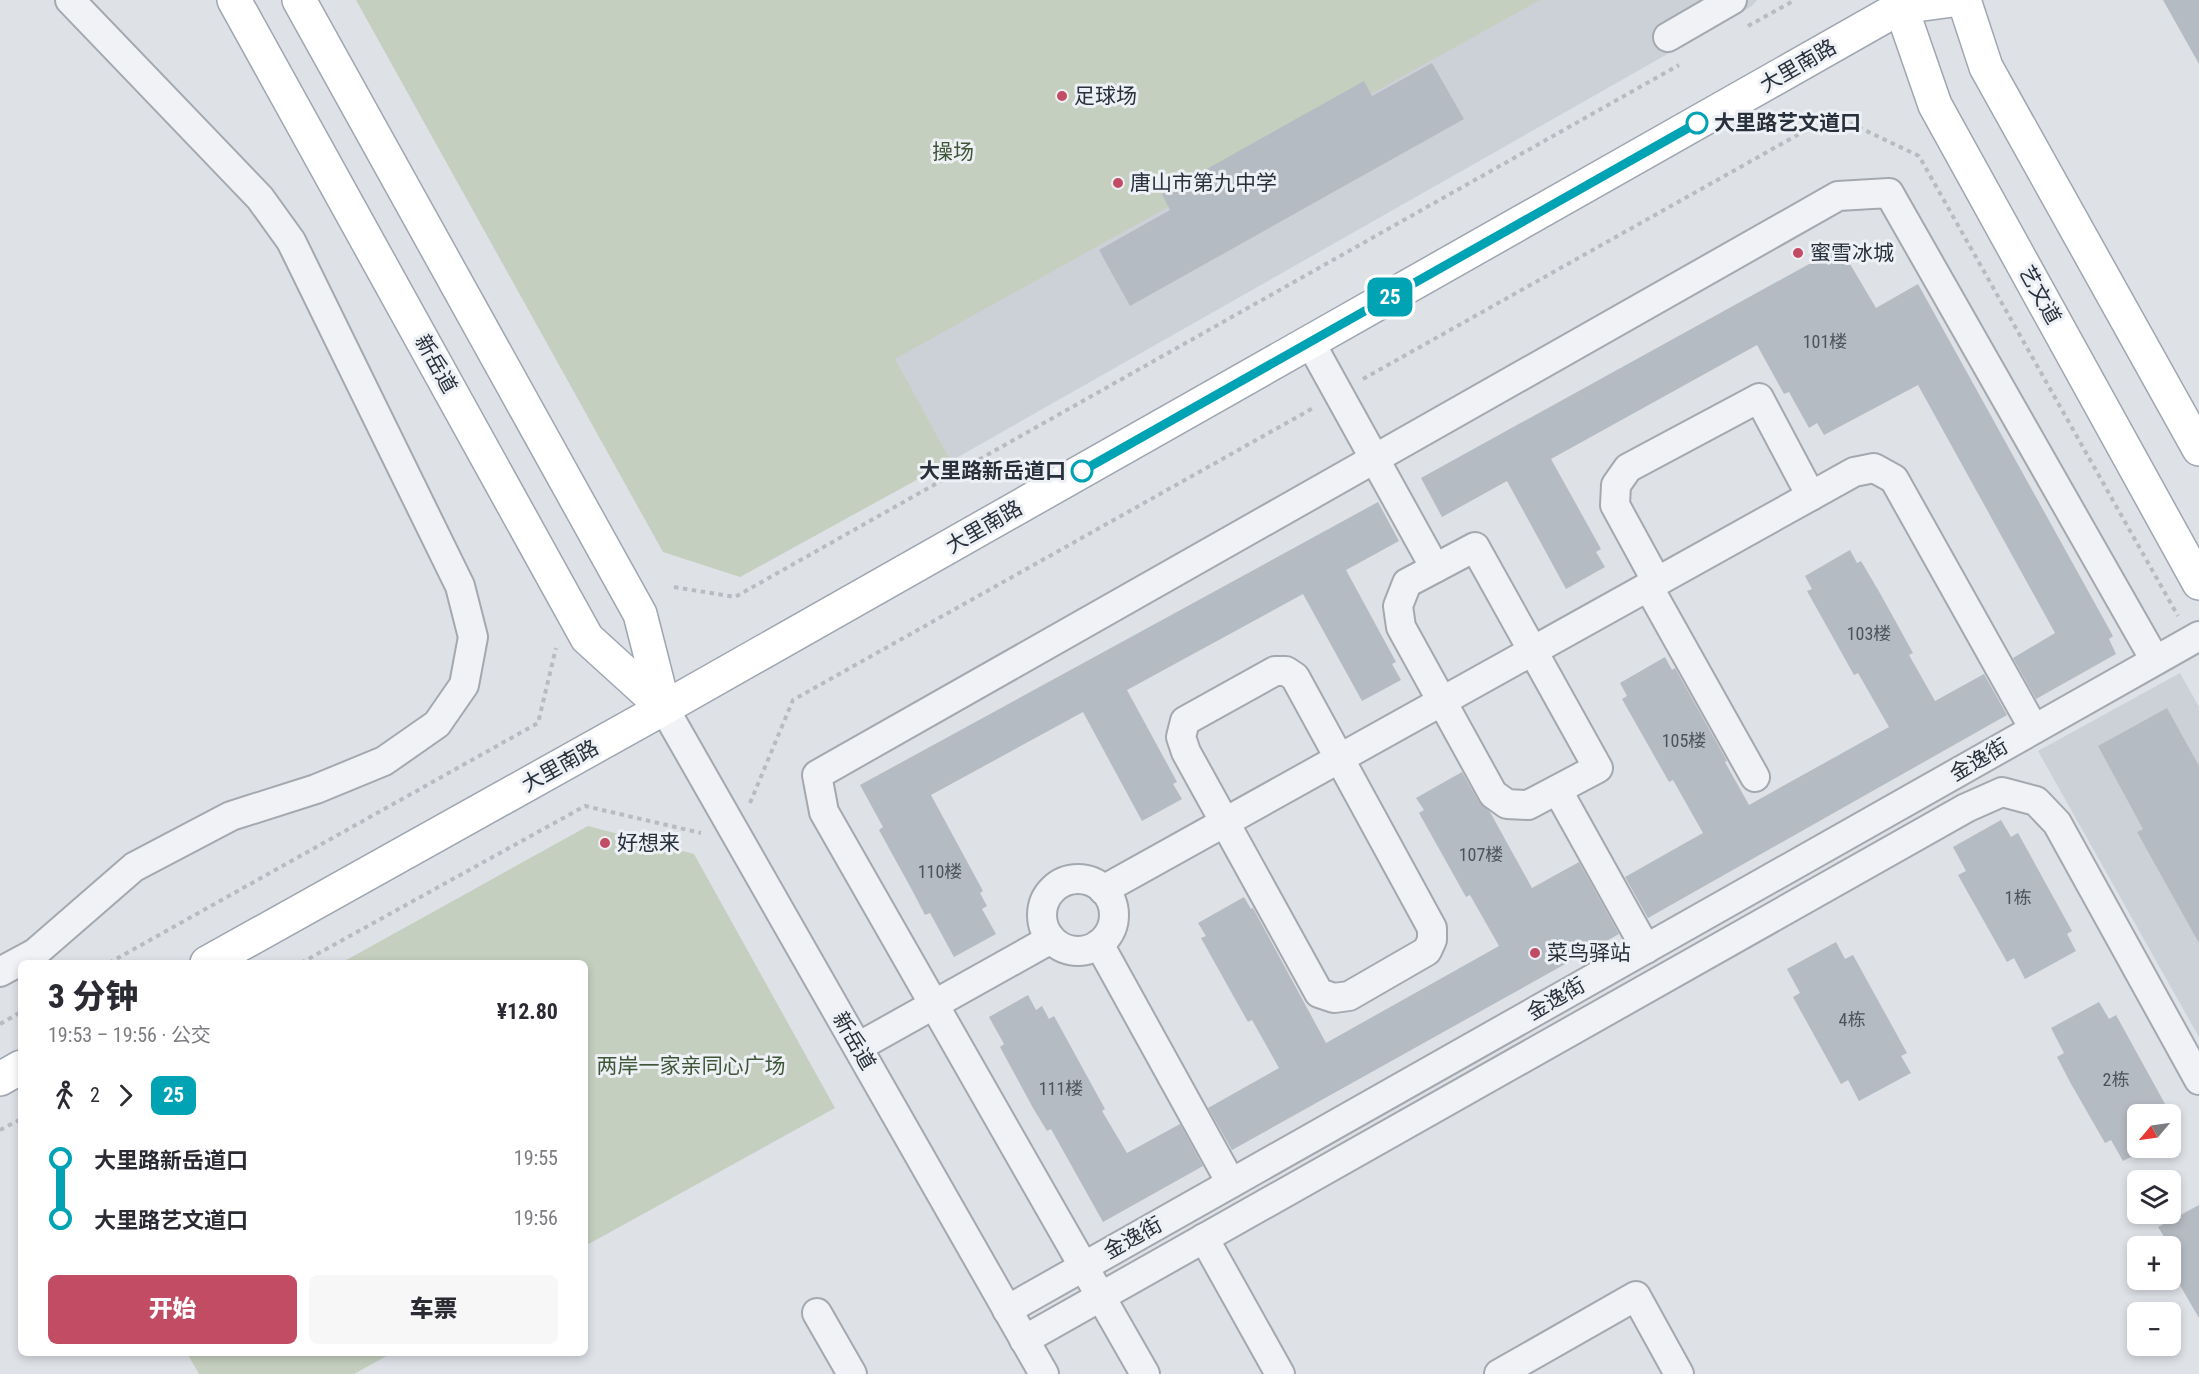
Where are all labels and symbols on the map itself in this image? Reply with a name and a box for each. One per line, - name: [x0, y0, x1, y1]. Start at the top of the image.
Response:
- street label: 大里南路: [1756, 35, 1840, 97]
- place label: 足球场: [1074, 84, 1137, 108]
- marker: 足球场: [1055, 89, 1069, 103]
- place label: 大里路艺文道口: [1714, 111, 1861, 135]
- marker: 大里路艺文道口: [1686, 112, 1708, 134]
- park label: 操场: [932, 140, 974, 164]
- place label: 唐山市第九中学: [1130, 171, 1277, 195]
- marker: 唐山市第九中学: [1111, 176, 1125, 190]
- place label: 蜜雪冰城: [1810, 241, 1894, 265]
- marker: 蜜雪冰城: [1791, 246, 1805, 260]
- street label: 艺文道: [2014, 262, 2066, 328]
- line badge: 25: [1363, 278, 1417, 316]
- street label: 新岳道: [410, 331, 462, 397]
- house number: 101楼: [1803, 331, 1847, 352]
- place label: 大里路新岳道口: [919, 459, 1066, 483]
- marker: 大里路新岳道口: [1071, 460, 1093, 482]
- street label: 大里南路: [942, 496, 1026, 558]
- house number: 103楼: [1847, 623, 1891, 644]
- house number: 105楼: [1662, 730, 1706, 751]
- street label: 金逸街: [1946, 734, 2012, 786]
- street label: 大里南路: [517, 735, 603, 797]
- place label: 好想来: [617, 831, 680, 855]
- marker: 好想来: [598, 836, 612, 850]
- house number: 107楼: [1459, 844, 1503, 865]
- house number: 110楼: [918, 861, 962, 882]
- house number: 1栋: [2005, 887, 2031, 908]
- place label: 菜鸟驿站: [1547, 941, 1631, 965]
- marker: 菜鸟驿站: [1528, 946, 1542, 960]
- street label: 金逸街: [1523, 973, 1589, 1025]
- street label: 新岳道: [828, 1008, 880, 1074]
- house number: 4栋: [1839, 1009, 1865, 1030]
- park label: 两岸一家亲同心广场: [597, 1054, 786, 1078]
- house number: 2栋: [2103, 1069, 2129, 1090]
- house number: 111楼: [1039, 1078, 1083, 1099]
- north arrow: [2127, 1104, 2181, 1158]
- street label: 金逸街: [1100, 1212, 1166, 1264]

